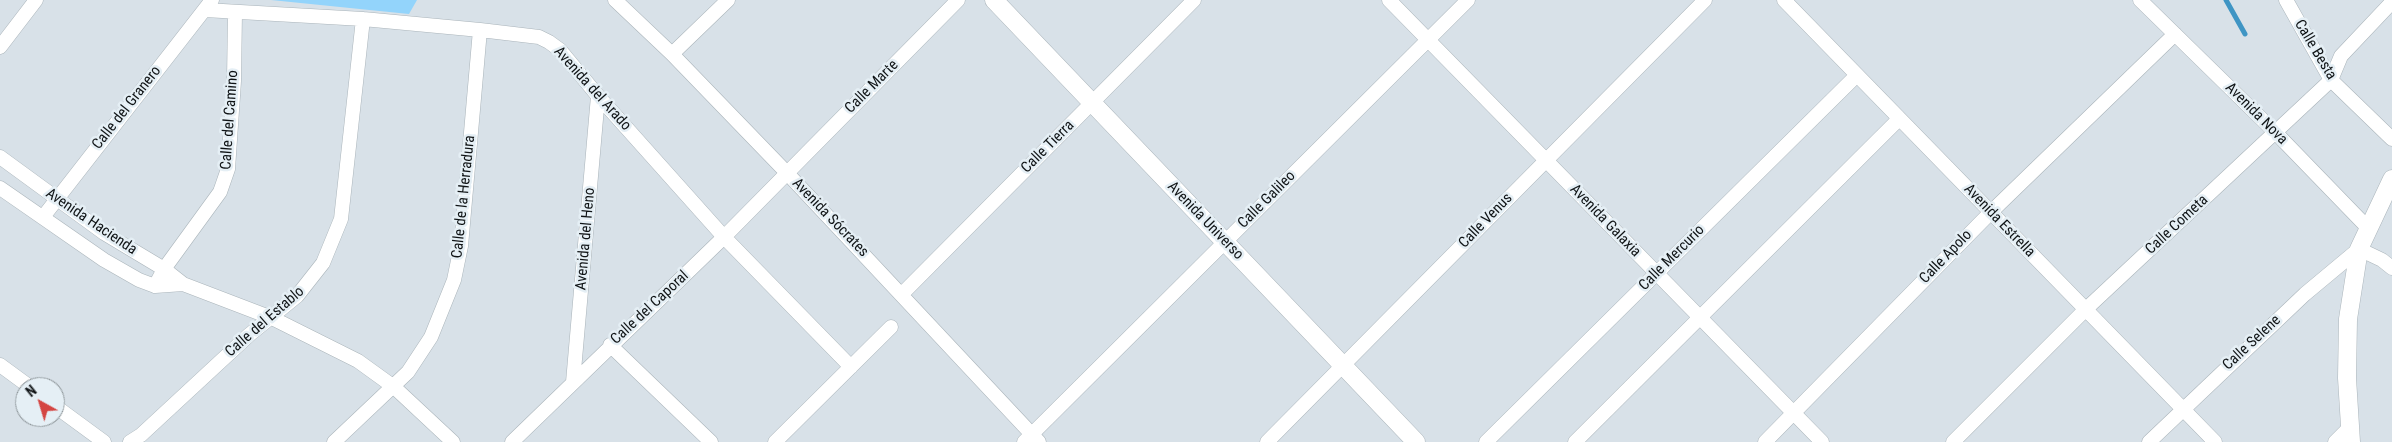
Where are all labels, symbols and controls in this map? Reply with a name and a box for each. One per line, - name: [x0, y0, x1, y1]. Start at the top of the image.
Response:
- street label: Calle Besta: [2290, 17, 2340, 83]
- street label: Avenida del Arado: [550, 43, 634, 135]
- street label: Calle Marte: [842, 57, 902, 117]
- street label: Calle del Granero: [89, 63, 165, 153]
- street label: Calle del Camino: [218, 70, 242, 170]
- street label: Avenida Nova: [2221, 79, 2291, 149]
- street label: Calle Tierra: [1018, 117, 1078, 177]
- street label: Calle de la Herradura: [449, 135, 479, 259]
- street label: Calle Galileo: [1234, 167, 1300, 233]
- street label: Avenida Sócrates: [788, 175, 872, 261]
- street label: Avenida Universo: [1163, 178, 1247, 264]
- street label: Avenida Galaxia: [1566, 181, 1644, 261]
- street label: Avenida Estrella: [1960, 181, 2038, 261]
- street label: Avenida Hacienda: [42, 185, 140, 259]
- street label: Avenida del Heno: [573, 187, 599, 291]
- street label: Calle Venus: [1455, 190, 1517, 252]
- street label: Calle Cometa: [2142, 191, 2212, 259]
- street label: Calle Mercurio: [1635, 221, 1709, 295]
- street label: Calle Apolo: [1916, 226, 1976, 288]
- street label: Calle del Caporal: [607, 267, 693, 349]
- street label: Calle del Establo: [222, 283, 308, 361]
- street label: Calle Selene: [2219, 312, 2285, 374]
- north arrow: [15, 377, 65, 427]
- text: N: [23, 382, 40, 400]

